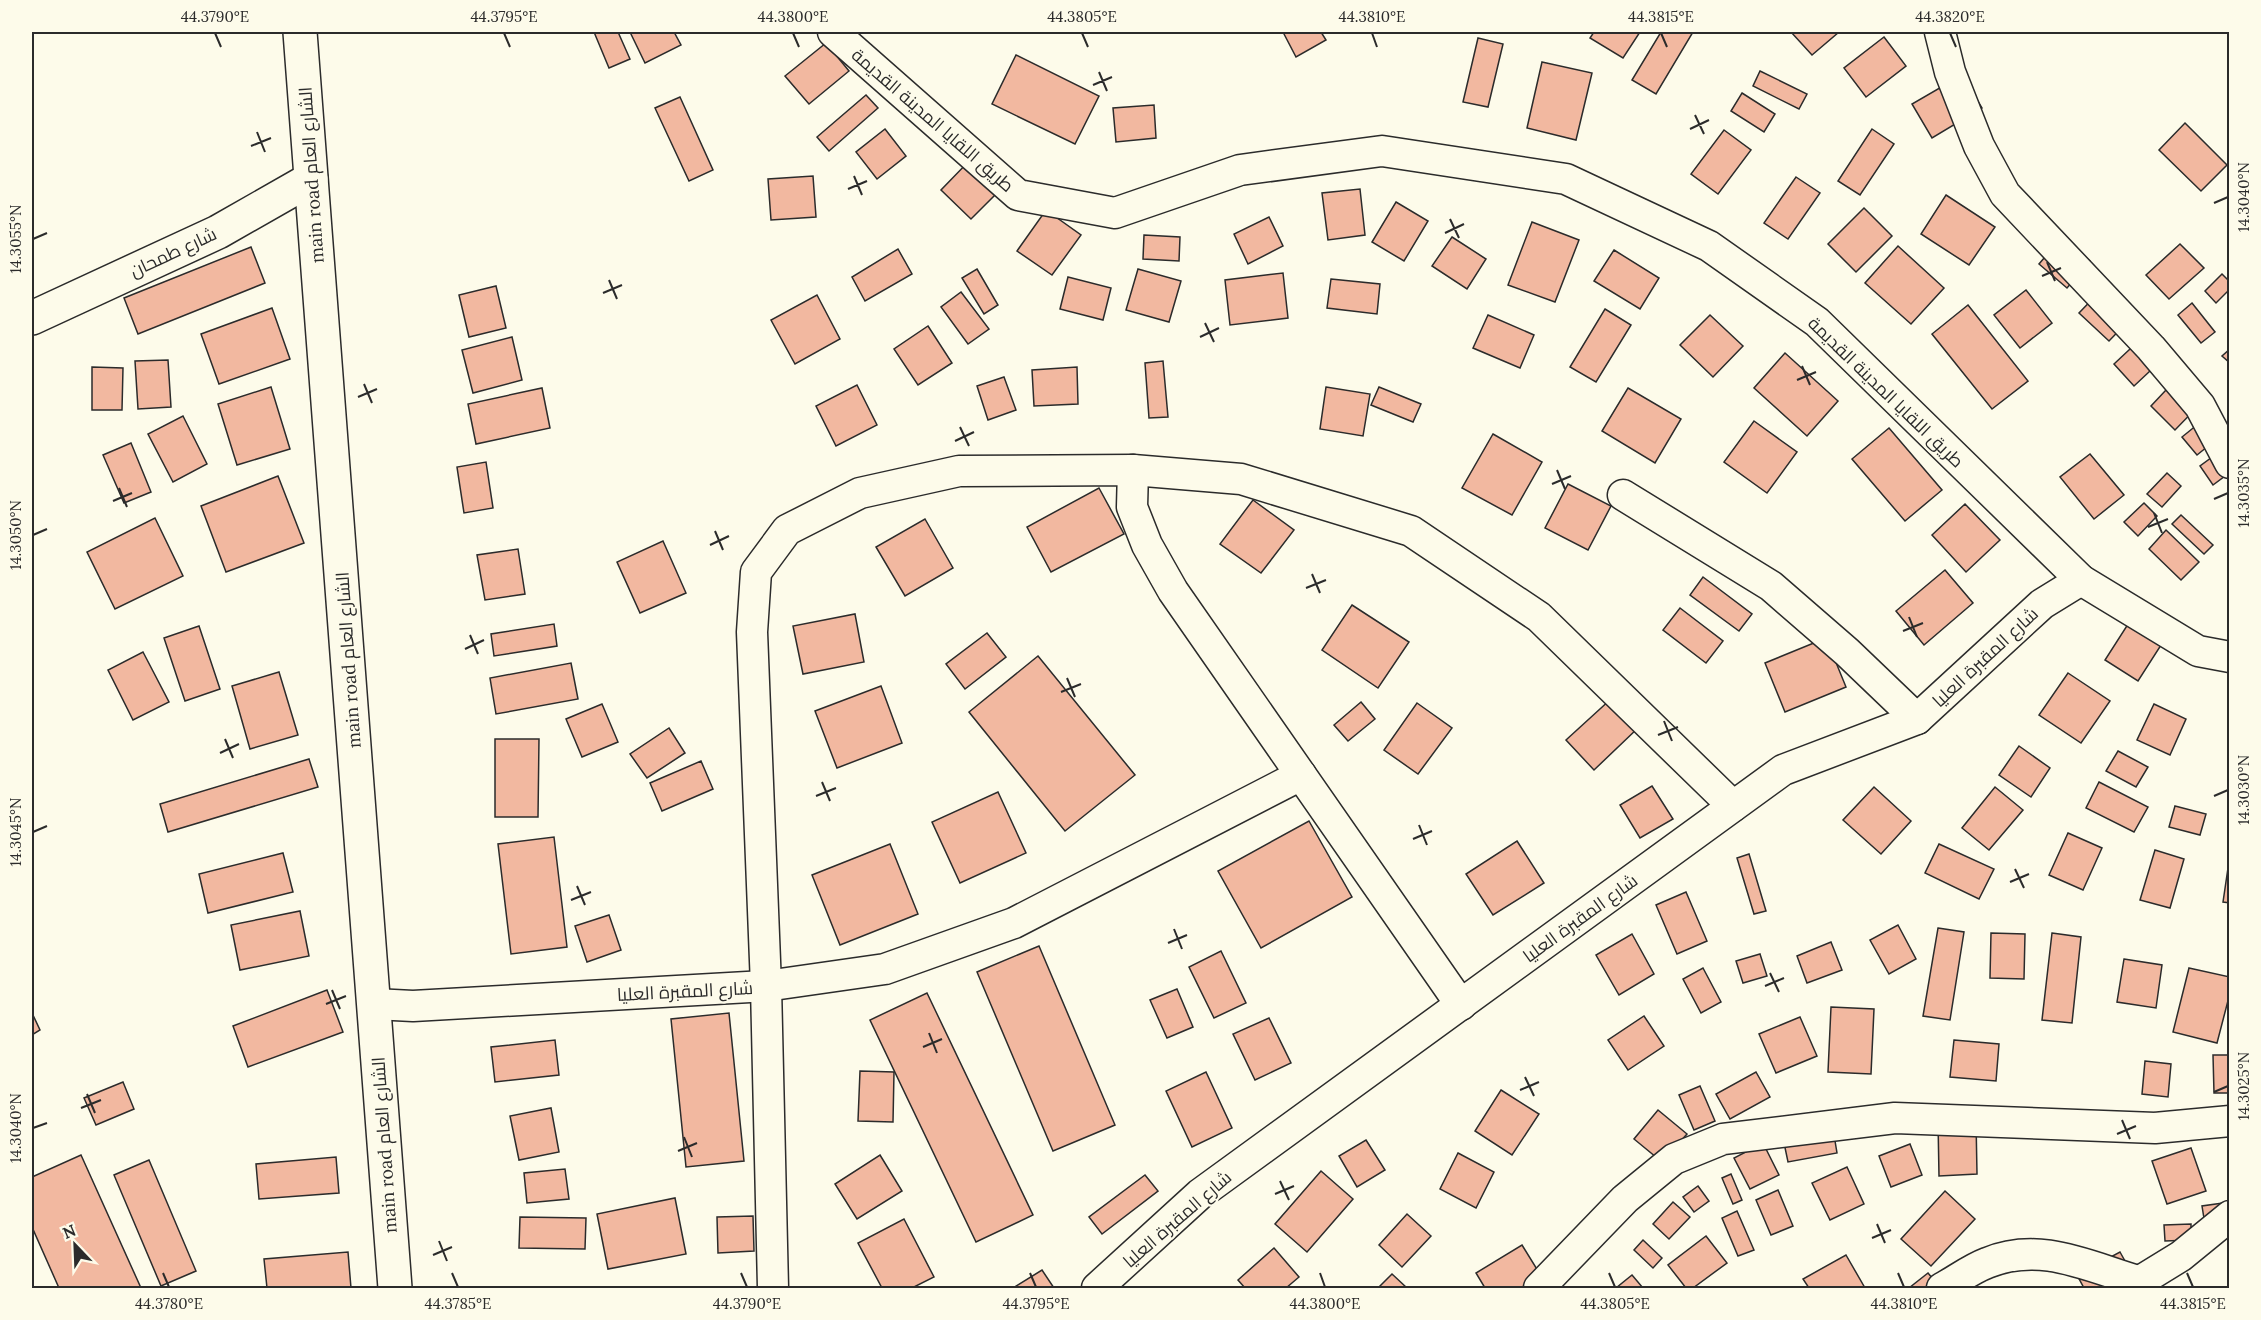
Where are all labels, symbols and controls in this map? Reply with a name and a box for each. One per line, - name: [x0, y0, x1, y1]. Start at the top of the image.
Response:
- text: 44.3790°E: [181, 7, 249, 26]
- text: 44.3795°E: [470, 7, 538, 26]
- text: 44.3800°E: [758, 7, 828, 26]
- text: 44.3805°E: [1047, 7, 1117, 26]
- text: 44.3810°E: [1339, 7, 1405, 26]
- text: 44.3815°E: [1628, 7, 1694, 26]
- text: 44.3820°E: [1915, 7, 1985, 26]
- street label: طريق اللقايا المدينة القديمة: [846, 43, 1019, 198]
- street label: main road الشارع العام: [293, 86, 330, 264]
- text: 14.3040°N: [2234, 162, 2253, 232]
- text: 14.3055°N: [6, 205, 25, 273]
- street label: شارع طمحان: [126, 222, 221, 283]
- street label: طريق اللقايا المدينة القديمة: [1803, 312, 1969, 473]
- text: 14.3035°N: [2234, 459, 2253, 528]
- text: 14.3050°N: [6, 500, 25, 570]
- street label: main road الشارع العام: [330, 571, 367, 749]
- street label: شارع المقبرة العليا: [1927, 602, 2043, 713]
- text: 14.3030°N: [2234, 755, 2253, 825]
- text: 14.3045°N: [6, 798, 25, 866]
- street label: شارع المقبرة العليا: [1518, 869, 1643, 968]
- street label: شارع المقبرة العليا: [616, 976, 754, 1007]
- text: 14.3025°N: [2234, 1052, 2253, 1120]
- street label: main road الشارع العام: [366, 1056, 403, 1234]
- text: 14.3040°N: [6, 1093, 25, 1163]
- street label: شارع المقبرة العليا: [1118, 1166, 1237, 1273]
- north arrow: [45, 1215, 105, 1275]
- text: N: [60, 1220, 79, 1243]
- text: 44.3780°E: [135, 1294, 203, 1313]
- text: 44.3785°E: [425, 1294, 491, 1313]
- text: 44.3790°E: [713, 1294, 781, 1313]
- text: 44.3795°E: [1002, 1294, 1070, 1313]
- text: 44.3800°E: [1290, 1294, 1360, 1313]
- text: 44.3805°E: [1580, 1294, 1650, 1313]
- text: 44.3810°E: [1871, 1294, 1937, 1313]
- text: 44.3815°E: [2160, 1294, 2226, 1313]

